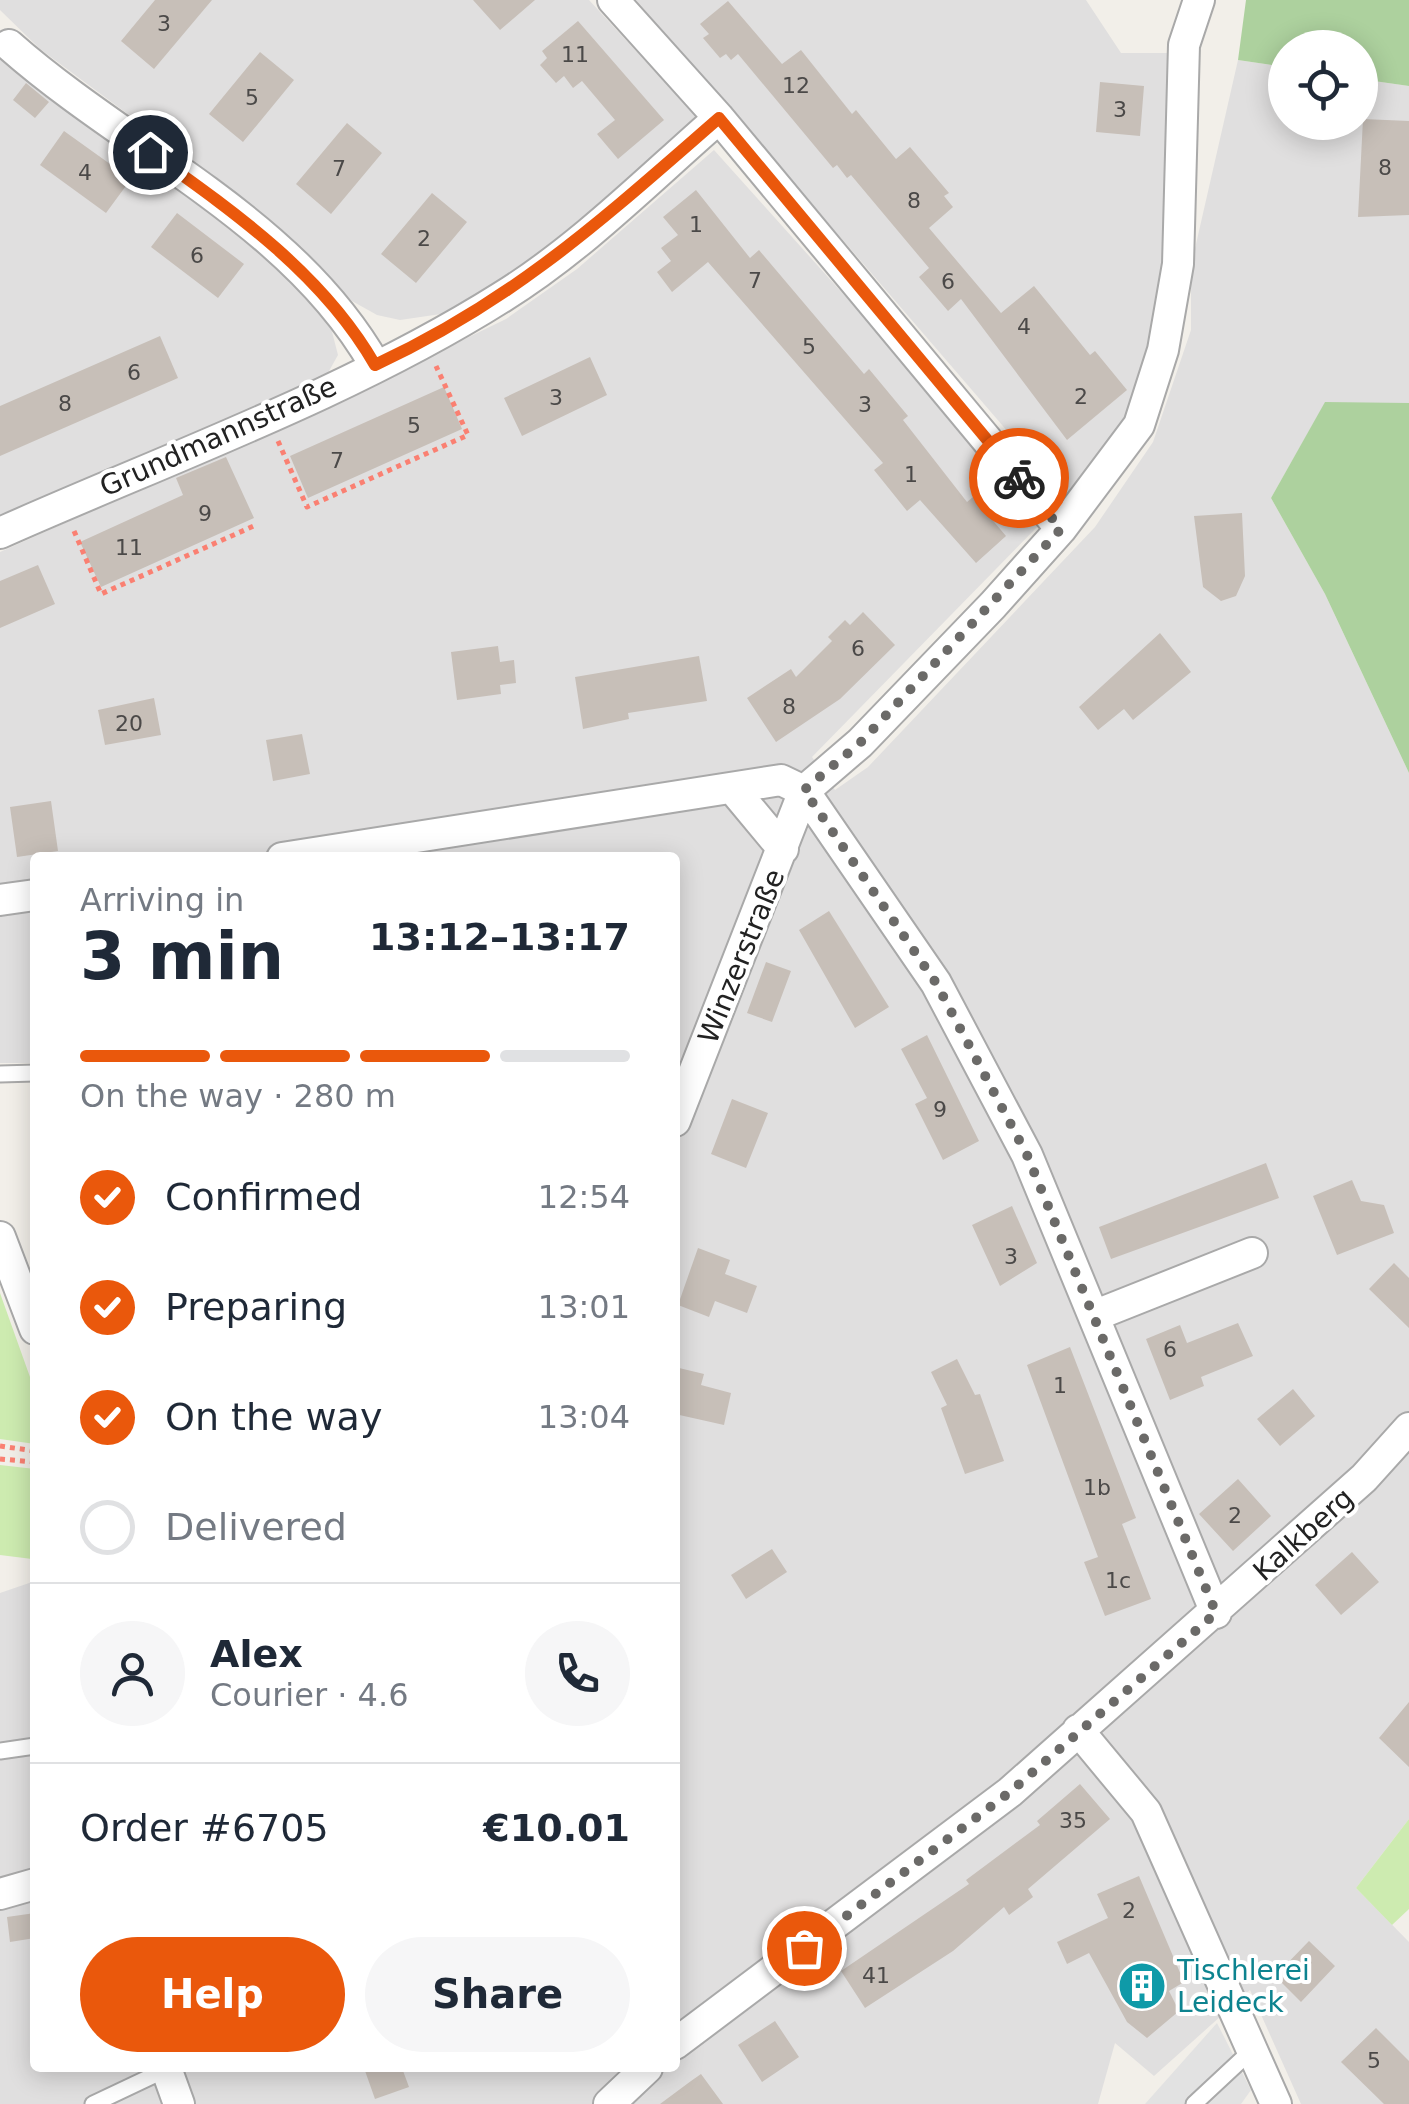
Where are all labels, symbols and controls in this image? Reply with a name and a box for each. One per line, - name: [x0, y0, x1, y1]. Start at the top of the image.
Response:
- house number: 3: [157, 11, 171, 36]
- map controls: [1268, 30, 1378, 140]
- button: locate: [1268, 30, 1378, 140]
- house number: 11: [561, 42, 589, 67]
- house number: 12: [782, 73, 810, 98]
- house number: 5: [245, 85, 259, 110]
- house number: 3: [1113, 97, 1127, 122]
- pin: [108, 110, 193, 195]
- icon: home: [123, 125, 178, 180]
- house number: 8: [1378, 155, 1392, 180]
- house number: 7: [332, 156, 346, 181]
- house number: 4: [78, 160, 92, 185]
- house number: 8: [907, 188, 921, 213]
- house number: 1: [689, 212, 703, 237]
- house number: 2: [417, 226, 431, 251]
- house number: 6: [190, 243, 204, 268]
- house number: 7: [748, 268, 762, 293]
- house number: 6: [941, 269, 955, 294]
- house number: 4: [1017, 314, 1031, 339]
- house number: 5: [802, 334, 816, 359]
- house number: 6: [127, 360, 141, 385]
- street label: Grundmannstraße: [95, 369, 342, 503]
- house number: 2: [1074, 384, 1088, 409]
- house number: 3: [549, 385, 563, 410]
- house number: 8: [58, 391, 72, 416]
- house number: 3: [858, 392, 872, 417]
- house number: 5: [407, 413, 421, 438]
- courier: [969, 428, 1069, 528]
- house number: 7: [330, 448, 344, 473]
- icon: bike: [992, 451, 1047, 506]
- house number: 1: [904, 462, 918, 487]
- house number: 9: [198, 501, 212, 526]
- house number: 11: [115, 535, 143, 560]
- house number: 6: [851, 636, 865, 661]
- house number: 8: [782, 694, 796, 719]
- house number: 20: [115, 711, 143, 736]
- street label: Winzerstraße: [691, 864, 791, 1048]
- text: Arriving in: [80, 881, 244, 919]
- text: 13:12–13:17: [369, 915, 630, 959]
- text: 3 min: [80, 919, 284, 994]
- text: On the way · 280 m: [80, 1077, 396, 1115]
- house number: 9: [933, 1097, 947, 1122]
- icon: check: [80, 1170, 135, 1225]
- text: Confirmed: [165, 1175, 362, 1219]
- text: 12:54: [538, 1178, 630, 1216]
- house number: 3: [1004, 1244, 1018, 1269]
- icon: check: [80, 1280, 135, 1335]
- text: Preparing: [165, 1285, 347, 1329]
- text: 13:01: [538, 1288, 630, 1326]
- house number: 6: [1163, 1337, 1177, 1362]
- house number: 1: [1053, 1373, 1067, 1398]
- icon: check: [80, 1390, 135, 1445]
- text: On the way: [165, 1395, 382, 1439]
- text: 13:04: [538, 1398, 630, 1436]
- house number: 1b: [1083, 1475, 1111, 1500]
- street label: Kalkberg: [1247, 1481, 1360, 1588]
- house number: 2: [1228, 1503, 1242, 1528]
- text: Delivered: [165, 1505, 347, 1549]
- house number: 1c: [1105, 1568, 1131, 1593]
- button: person: [80, 1621, 185, 1726]
- button: phone: [525, 1621, 630, 1726]
- text: Alex: [210, 1632, 303, 1676]
- text: Courier · 4.6: [210, 1676, 409, 1714]
- text: Order #6705: [80, 1806, 329, 1850]
- text: €10.01: [483, 1806, 630, 1850]
- house number: 35: [1059, 1808, 1087, 1833]
- house number: 2: [1122, 1898, 1136, 1923]
- pin: [762, 1906, 847, 1991]
- icon: bag: [777, 1921, 832, 1976]
- button: Help: [80, 1937, 345, 2052]
- button: Share: [365, 1937, 630, 2052]
- place label: Tischlerei Leideck: [1176, 1954, 1310, 2019]
- building icon: Tischlerei Leideck: [1116, 1960, 1168, 2012]
- house number: 41: [862, 1963, 890, 1988]
- house number: 5: [1367, 2048, 1381, 2073]

